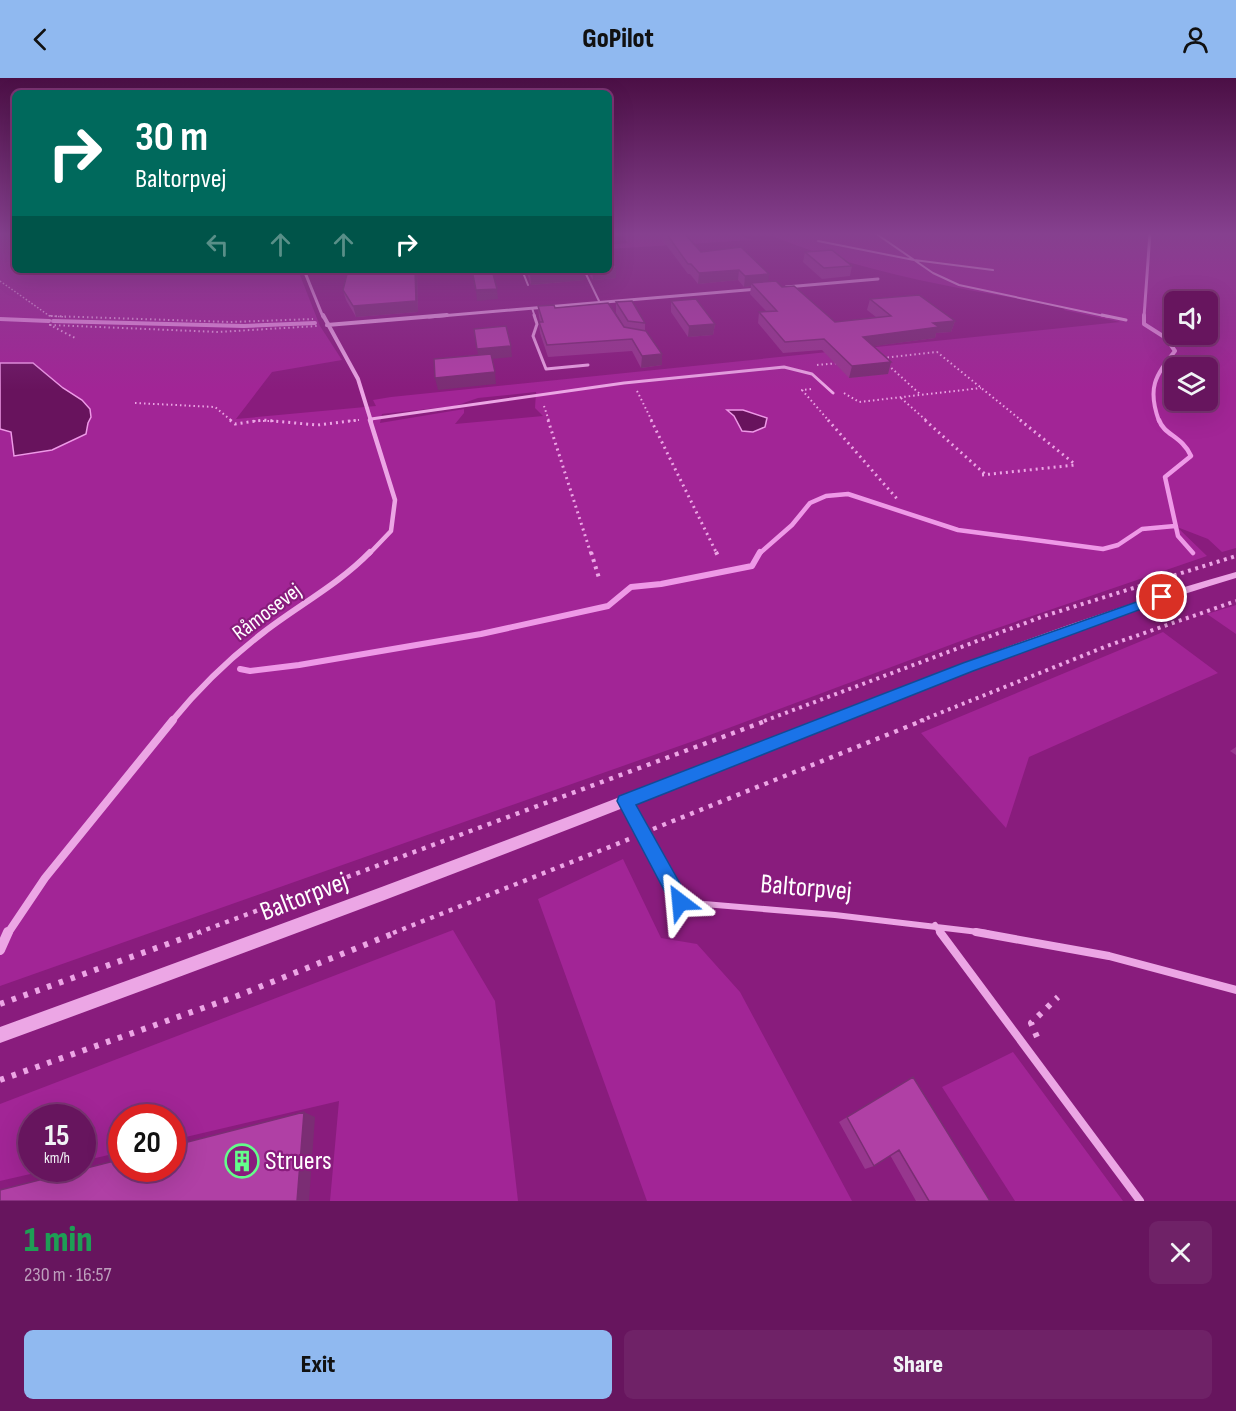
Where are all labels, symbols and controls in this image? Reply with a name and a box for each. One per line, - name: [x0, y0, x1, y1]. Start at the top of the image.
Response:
- icon: back: [24, 23, 57, 56]
- text: GoPilot: [582, 23, 654, 55]
- icon: person: [1179, 23, 1212, 56]
- text: 30 m: [135, 112, 208, 163]
- icon: right: [36, 114, 114, 192]
- text: Baltorpvej: [135, 163, 226, 195]
- icon: left: [201, 228, 234, 261]
- icon: ahead: [264, 228, 297, 261]
- icon: ahead: [327, 228, 360, 261]
- icon: right: [390, 228, 423, 261]
- map controls: [1164, 291, 1218, 411]
- button: sound: [1164, 291, 1218, 345]
- button: layers: [1164, 357, 1218, 411]
- pin: [1136, 571, 1187, 622]
- street label: Råmosevej: [227, 577, 307, 647]
- icon: arrive: [1145, 580, 1178, 613]
- street label: Baltorpvej: [256, 866, 352, 928]
- street label: Baltorpvej: [759, 868, 853, 908]
- position arrow: [648, 870, 712, 934]
- speed limit sign: 20: [108, 1104, 186, 1182]
- text: 15: [45, 1118, 70, 1154]
- building icon: Struers: [224, 1143, 260, 1179]
- place label: Struers: [265, 1145, 332, 1177]
- text: km/h: [44, 1149, 70, 1168]
- text: 1 min: [24, 1219, 92, 1262]
- button: close: [1149, 1221, 1212, 1284]
- text: 230 m · 16:57: [24, 1263, 111, 1287]
- button: Exit: [24, 1330, 612, 1399]
- button: Share: [624, 1330, 1212, 1399]

